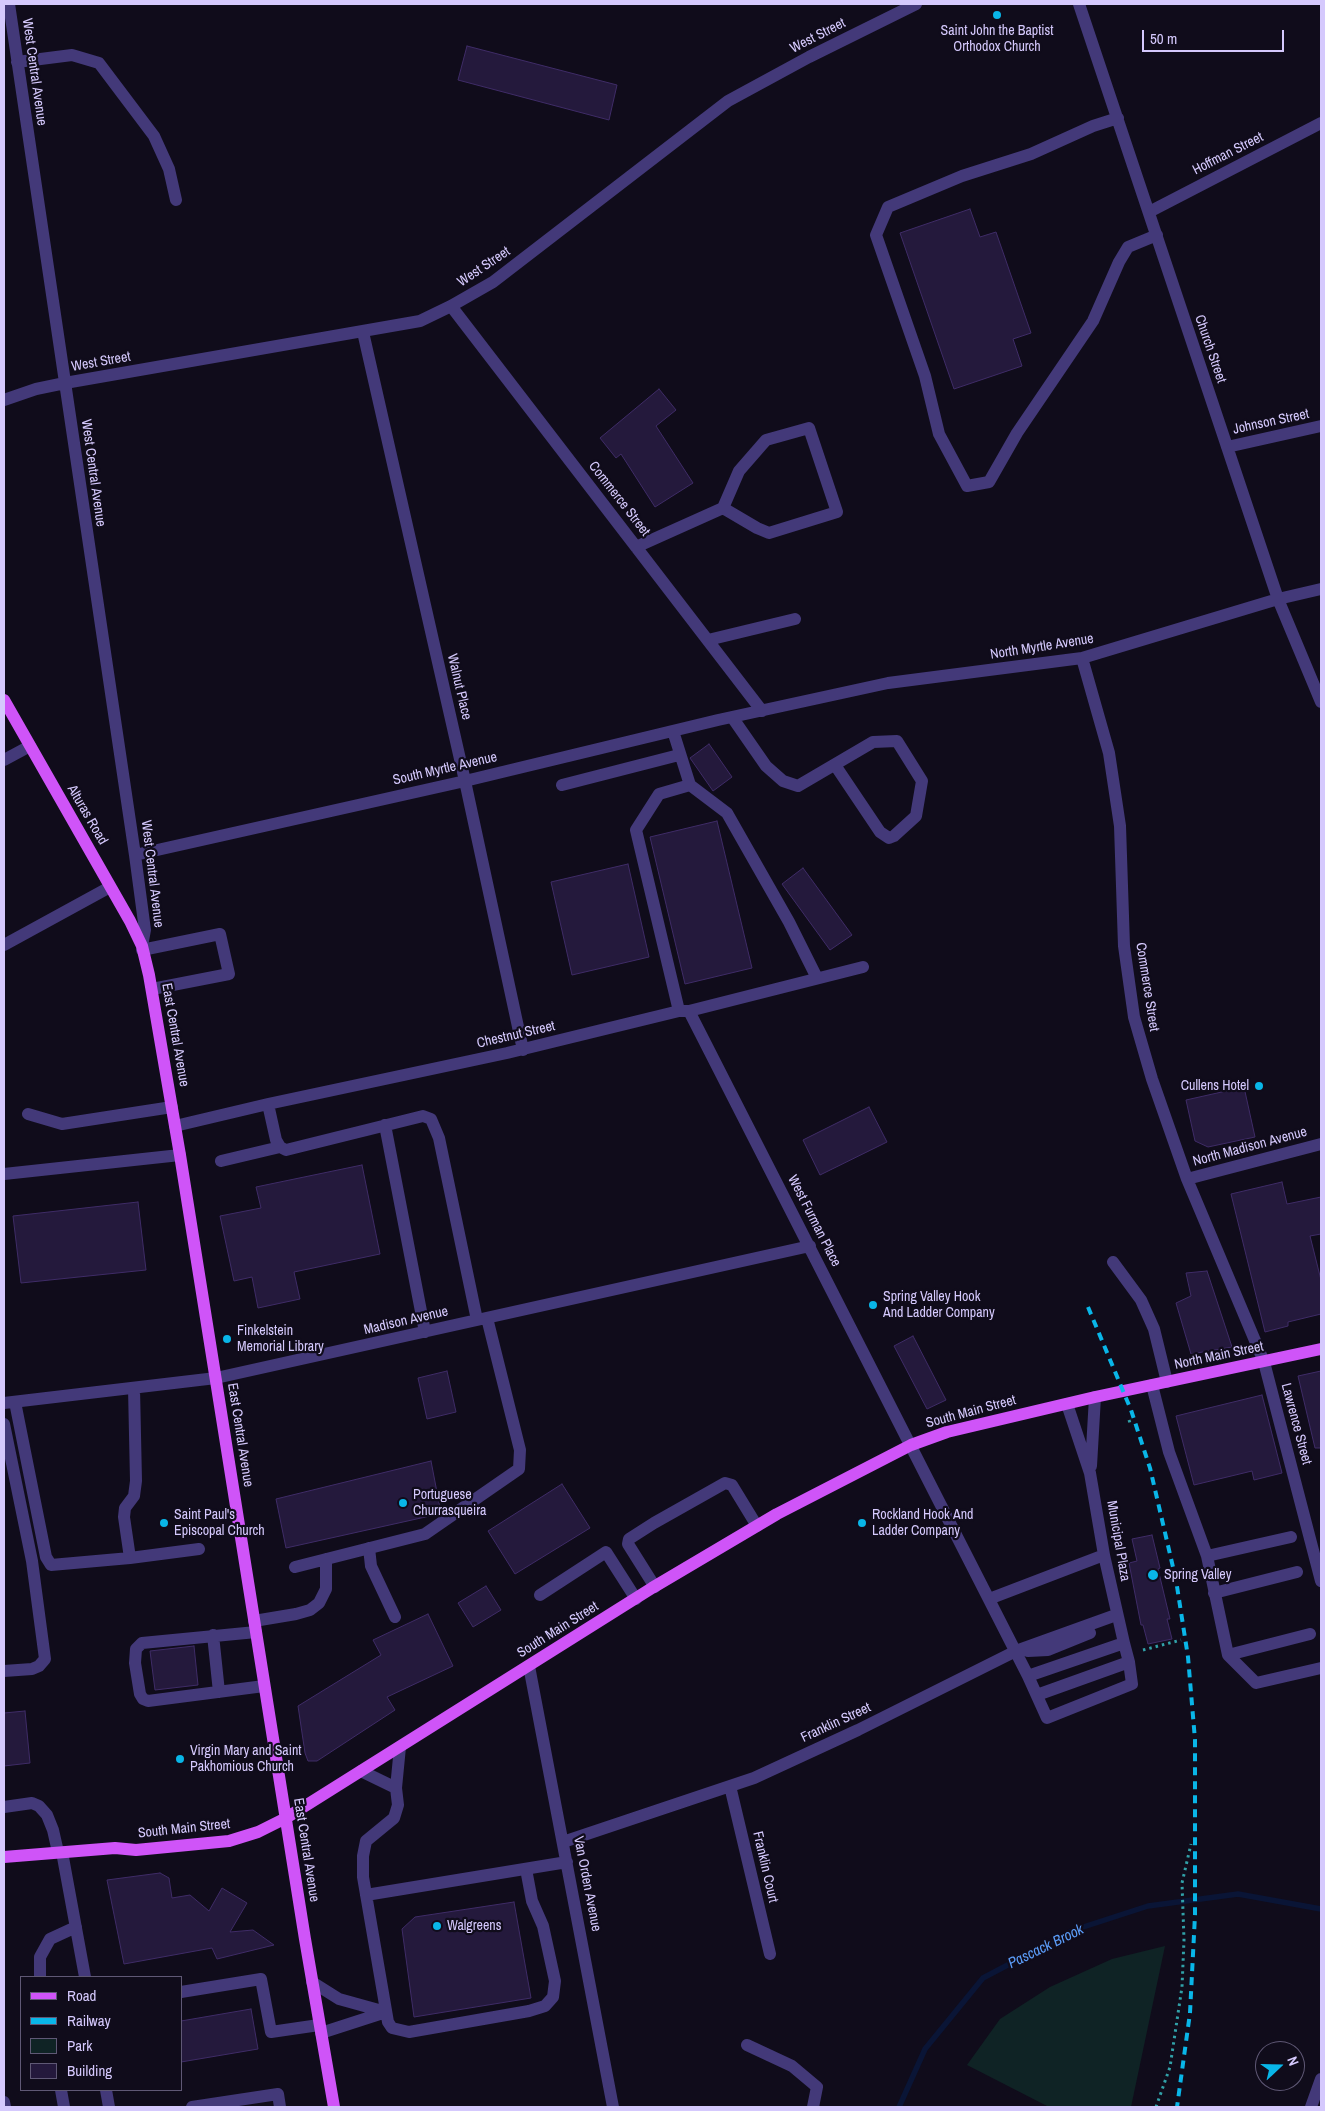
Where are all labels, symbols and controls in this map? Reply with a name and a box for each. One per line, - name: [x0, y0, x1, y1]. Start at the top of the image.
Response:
- marker: Saint John the Baptist Orthodox Church: [991, 9, 1003, 21]
- street label: West Street: [788, 15, 848, 57]
- street label: West Central Avenue: [18, 17, 50, 127]
- scale bar: [1145, 20, 1288, 52]
- place label: Saint John the Baptist Orthodox Church: [941, 23, 1053, 56]
- text: 50 m: [1150, 28, 1177, 49]
- street label: Hoffman Street: [1190, 129, 1266, 179]
- street label: West Street: [455, 243, 513, 291]
- street label: Church Street: [1191, 313, 1229, 385]
- street label: West Street: [70, 349, 132, 375]
- street label: Johnson Street: [1231, 406, 1311, 438]
- street label: West Central Avenue: [77, 418, 109, 528]
- street label: Commerce Street: [585, 458, 653, 540]
- street label: North Myrtle Avenue: [989, 631, 1095, 663]
- street label: Walnut Place: [443, 652, 475, 722]
- street label: South Myrtle Avenue: [391, 749, 499, 789]
- street label: Alturas Road: [63, 782, 111, 848]
- street label: West Central Avenue: [137, 819, 167, 929]
- street label: Commerce Street: [1132, 941, 1162, 1033]
- street label: East Central Avenue: [158, 982, 192, 1088]
- street label: Chestnut Street: [475, 1018, 557, 1052]
- place label: Cullens Hotel: [1181, 1078, 1249, 1094]
- marker: Cullens Hotel: [1253, 1080, 1265, 1092]
- street label: North Madison Avenue: [1191, 1124, 1309, 1170]
- street label: West Furman Place: [784, 1172, 844, 1270]
- place label: Spring Valley Hook And Ladder Company: [883, 1289, 995, 1321]
- marker: Spring Valley Hook And Ladder Company: [867, 1299, 879, 1311]
- street label: Madison Avenue: [362, 1303, 450, 1339]
- place label: Finkelstein Memorial Library: [237, 1323, 324, 1355]
- marker: Finkelstein Memorial Library: [221, 1333, 233, 1345]
- street label: North Main Street: [1173, 1338, 1265, 1374]
- street label: Lawrence Street: [1277, 1381, 1315, 1467]
- street label: East Central Avenue: [223, 1382, 257, 1488]
- street label: South Main Street: [924, 1392, 1018, 1432]
- place label: Portuguese Churrasqueira: [413, 1487, 486, 1520]
- marker: Portuguese Churrasqueira: [397, 1497, 409, 1509]
- street label: Municipal Plaza: [1103, 1499, 1133, 1583]
- place label: Saint Paul's Episcopal Church: [174, 1507, 265, 1540]
- place label: Rockland Hook And Ladder Company: [872, 1507, 973, 1540]
- marker: Saint Paul's Episcopal Church: [158, 1517, 170, 1529]
- marker: Rockland Hook And Ladder Company: [856, 1517, 868, 1529]
- place label: Spring Valley: [1164, 1567, 1231, 1583]
- marker: Spring Valley: [1146, 1568, 1160, 1582]
- street label: South Main Street: [514, 1598, 602, 1662]
- street label: Franklin Street: [798, 1699, 874, 1747]
- place label: Virgin Mary and Saint Pakhomious Church: [190, 1743, 301, 1775]
- marker: Virgin Mary and Saint Pakhomious Church: [174, 1753, 186, 1765]
- street label: East Central Avenue: [289, 1797, 323, 1903]
- street label: South Main Street: [137, 1816, 231, 1842]
- street label: Franklin Court: [749, 1830, 781, 1904]
- street label: Van Orden Avenue: [570, 1835, 604, 1933]
- place label: Walgreens: [447, 1918, 501, 1934]
- marker: Walgreens: [431, 1920, 443, 1932]
- water label: Pascack Brook: [1005, 1921, 1087, 1973]
- legend: [20, 1976, 182, 2091]
- text: Road: [67, 1985, 96, 2006]
- text: Railway: [67, 2010, 111, 2031]
- text: Park: [67, 2035, 92, 2056]
- north arrow: [1255, 2041, 1305, 2091]
- text: N: [1283, 2054, 1303, 2068]
- text: Building: [67, 2060, 112, 2081]

